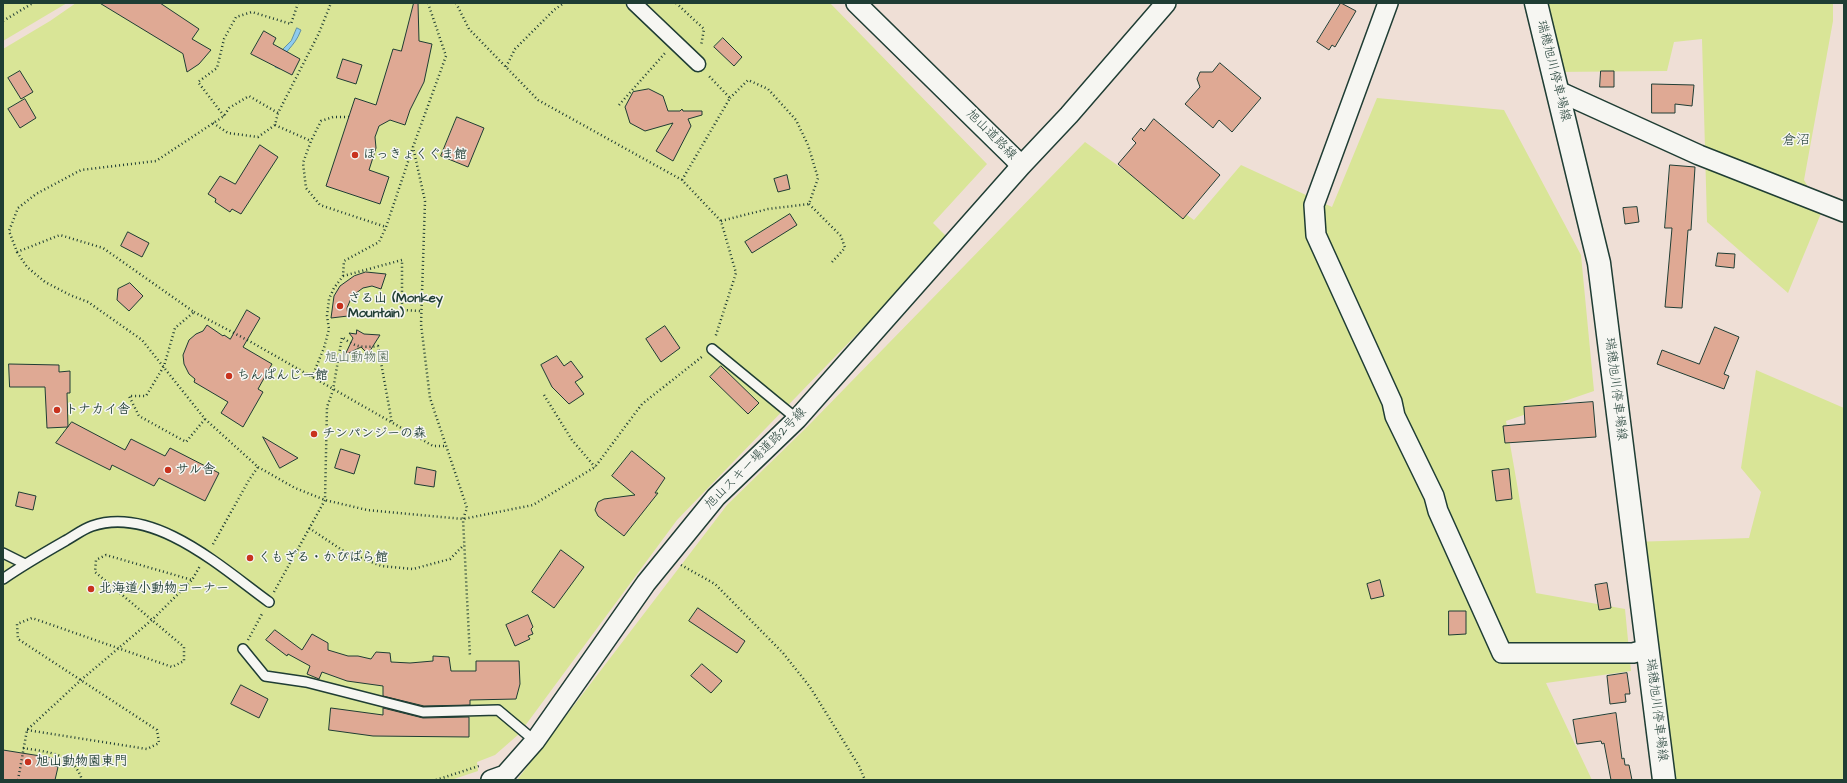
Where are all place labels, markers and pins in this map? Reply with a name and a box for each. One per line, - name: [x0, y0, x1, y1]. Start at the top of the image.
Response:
- place label: ほっきょくぐま館: [363, 147, 467, 163]
- marker: ほっきょくぐま館: [350, 150, 360, 160]
- place label: さる山 (Monkey Mountain): [348, 291, 443, 322]
- marker: さる山 (Monkey Mountain): [335, 301, 345, 311]
- place label: ちんぱんじー館: [237, 368, 328, 384]
- marker: ちんぱんじー館: [224, 371, 234, 381]
- place label: トナカイ舎: [65, 402, 130, 418]
- marker: トナカイ舎: [52, 405, 62, 415]
- place label: チンパンジーの森: [322, 426, 426, 442]
- marker: チンパンジーの森: [309, 429, 319, 439]
- place label: サル舎: [176, 462, 215, 478]
- marker: サル舎: [163, 465, 173, 475]
- place label: くもざる・かぴばら館: [258, 550, 388, 566]
- marker: くもざる・かぴばら館: [245, 553, 255, 563]
- place label: 北海道小動物コーナー: [99, 581, 229, 597]
- marker: 北海道小動物コーナー: [86, 584, 96, 594]
- place label: 旭山動物園東門: [36, 754, 127, 770]
- marker: 旭山動物園東門: [23, 757, 33, 767]

